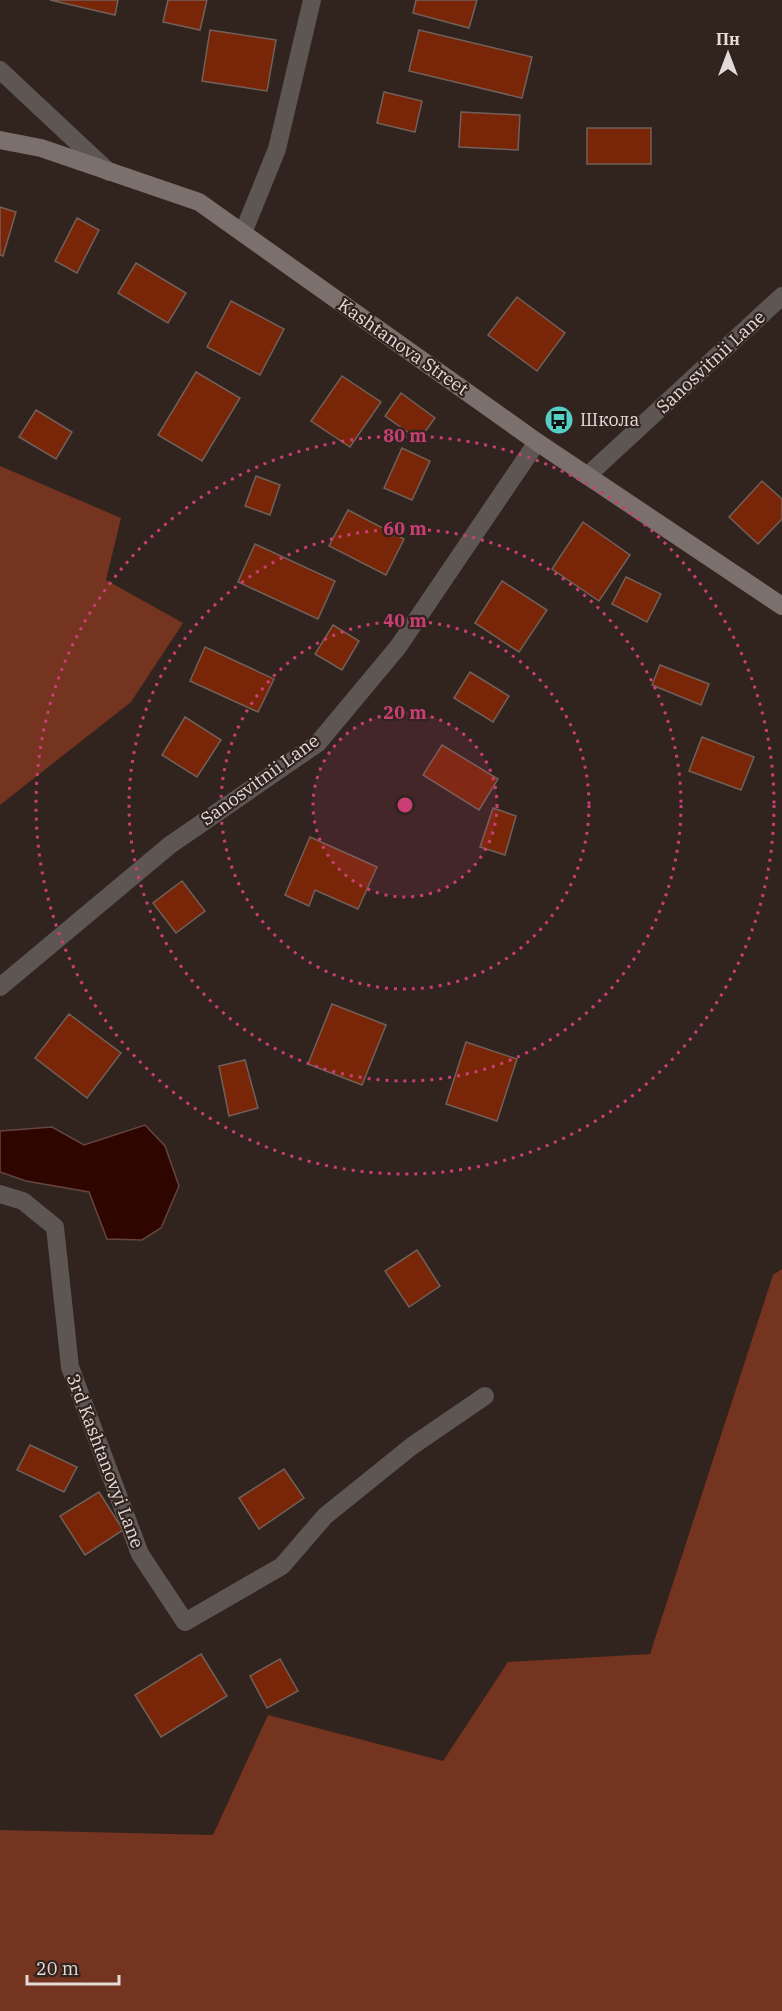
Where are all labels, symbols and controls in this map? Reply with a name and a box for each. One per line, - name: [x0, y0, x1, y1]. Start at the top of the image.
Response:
- north arrow: [698, 24, 758, 84]
- text: Пн: [716, 29, 740, 49]
- street label: Kashtanova Street: [334, 293, 473, 400]
- street label: Sanosvitnii Lane: [651, 305, 770, 418]
- bus stop icon: Школа: [543, 404, 575, 436]
- place label: Школа: [580, 408, 639, 431]
- text: 80 m: [383, 424, 427, 447]
- text: 60 m: [383, 517, 427, 540]
- text: 40 m: [383, 609, 427, 632]
- text: 20 m: [383, 701, 427, 724]
- street label: Sanosvitnii Lane: [196, 729, 324, 830]
- centre of rings: [395, 795, 415, 815]
- street label: 3rd Kashtanovyi Lane: [62, 1370, 149, 1551]
- scale bar: [27, 1948, 118, 1986]
- text: 20 m: [36, 1957, 79, 1980]

